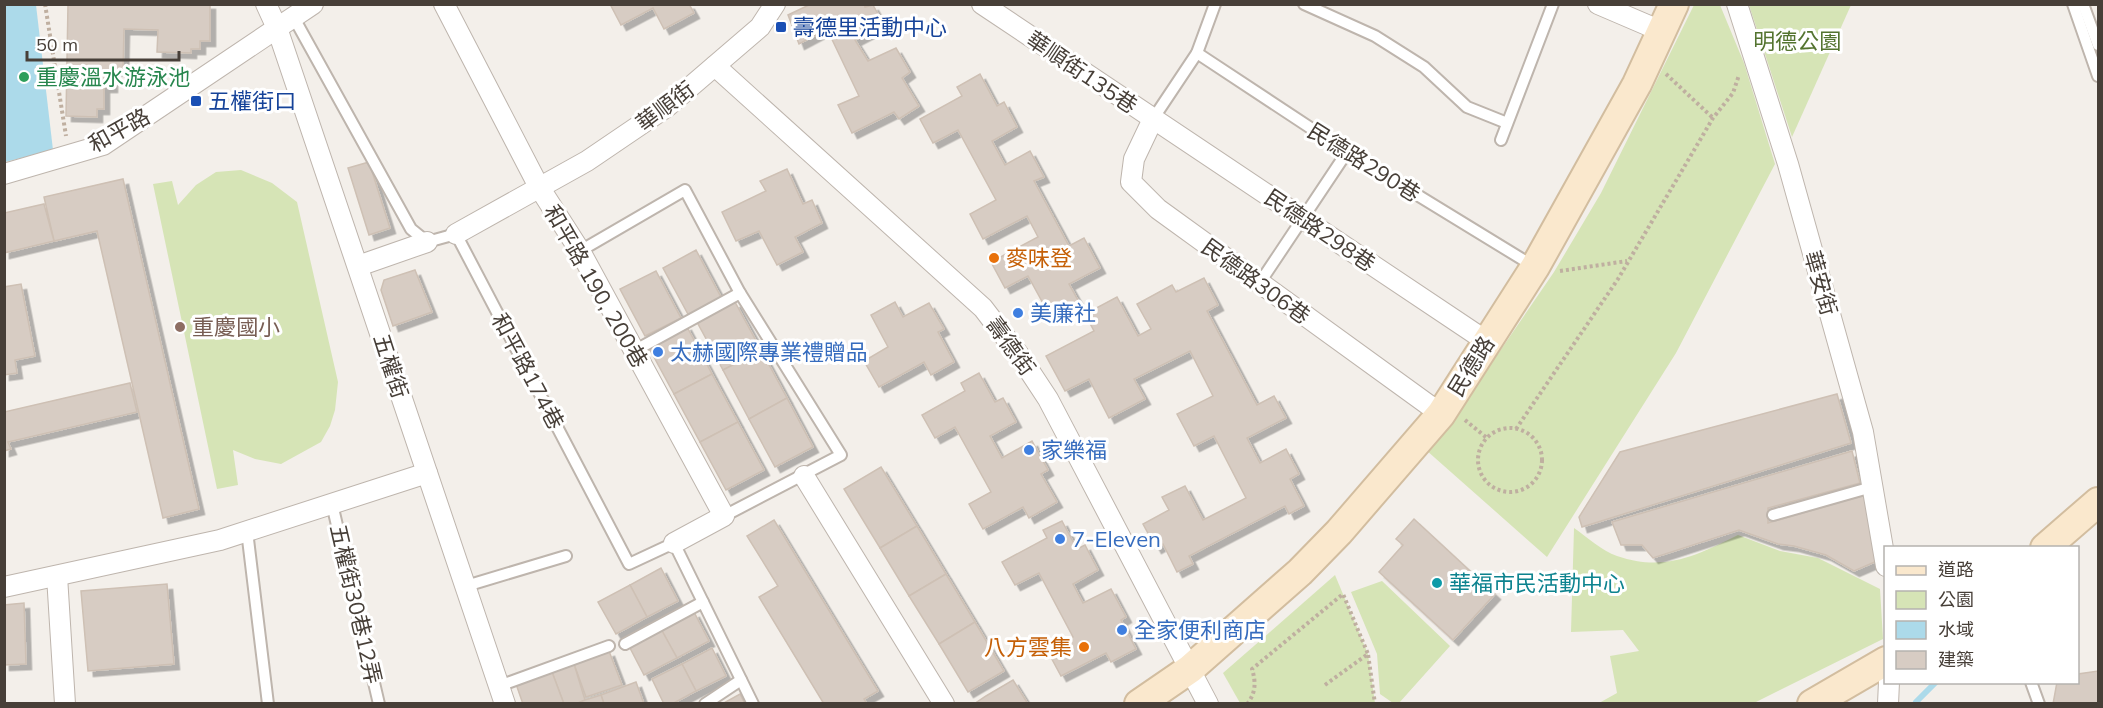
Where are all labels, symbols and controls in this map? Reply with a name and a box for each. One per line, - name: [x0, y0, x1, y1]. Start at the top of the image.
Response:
- place label: 壽德里活動中心: [793, 13, 947, 41]
- marker: 壽德里活動中心: [774, 20, 788, 34]
- scale bar: [27, 24, 178, 62]
- street label: 華順街135巷: [1021, 25, 1143, 119]
- park label: 明德公園: [1753, 27, 1841, 55]
- text: 50 m: [36, 33, 78, 56]
- place label: 重慶溫水游泳池: [36, 63, 190, 91]
- marker: 重慶溫水游泳池: [17, 70, 31, 84]
- street label: 華順街: [630, 75, 700, 137]
- place label: 五權街口: [208, 87, 296, 115]
- marker: 五權街口: [189, 94, 203, 108]
- street label: 和平路: [83, 102, 155, 158]
- street label: 民德路290巷: [1302, 116, 1426, 208]
- street label: 民德路298巷: [1259, 183, 1381, 277]
- street label: 和平路 190, 200巷: [538, 199, 654, 373]
- street label: 民德路306巷: [1196, 232, 1316, 330]
- place label: 麥味登: [1006, 244, 1072, 272]
- street label: 華安街: [1798, 247, 1844, 319]
- marker: 麥味登: [987, 251, 1001, 265]
- place label: 美廉社: [1030, 299, 1096, 327]
- marker: 美廉社: [1011, 306, 1025, 320]
- street label: 和平路174巷: [486, 308, 570, 434]
- street label: 壽德街: [980, 311, 1042, 381]
- place label: 重慶國小: [192, 313, 280, 341]
- marker: 重慶國小: [173, 320, 187, 334]
- street label: 五權街: [367, 330, 415, 402]
- street label: 民德路: [1442, 331, 1500, 401]
- place label: 太赫國際專業禮贈品: [670, 338, 868, 366]
- marker: 太赫國際專業禮贈品: [651, 345, 665, 359]
- place label: 家樂福: [1041, 436, 1107, 464]
- marker: 家樂福: [1022, 443, 1036, 457]
- street label: 五權街30巷12弄: [324, 522, 388, 686]
- place label: 7-Eleven: [1072, 525, 1161, 553]
- marker: 7-Eleven: [1053, 532, 1067, 546]
- legend: [1884, 546, 2079, 684]
- text: 道路: [1938, 558, 1974, 581]
- place label: 華福市民活動中心: [1449, 569, 1625, 597]
- marker: 華福市民活動中心: [1430, 576, 1444, 590]
- text: 公園: [1938, 588, 1974, 611]
- place label: 全家便利商店: [1134, 616, 1266, 644]
- text: 水域: [1938, 618, 1974, 641]
- marker: 全家便利商店: [1115, 623, 1129, 637]
- place label: 八方雲集: [984, 633, 1072, 661]
- marker: 八方雲集: [1077, 640, 1091, 654]
- text: 建築: [1938, 648, 1974, 671]

